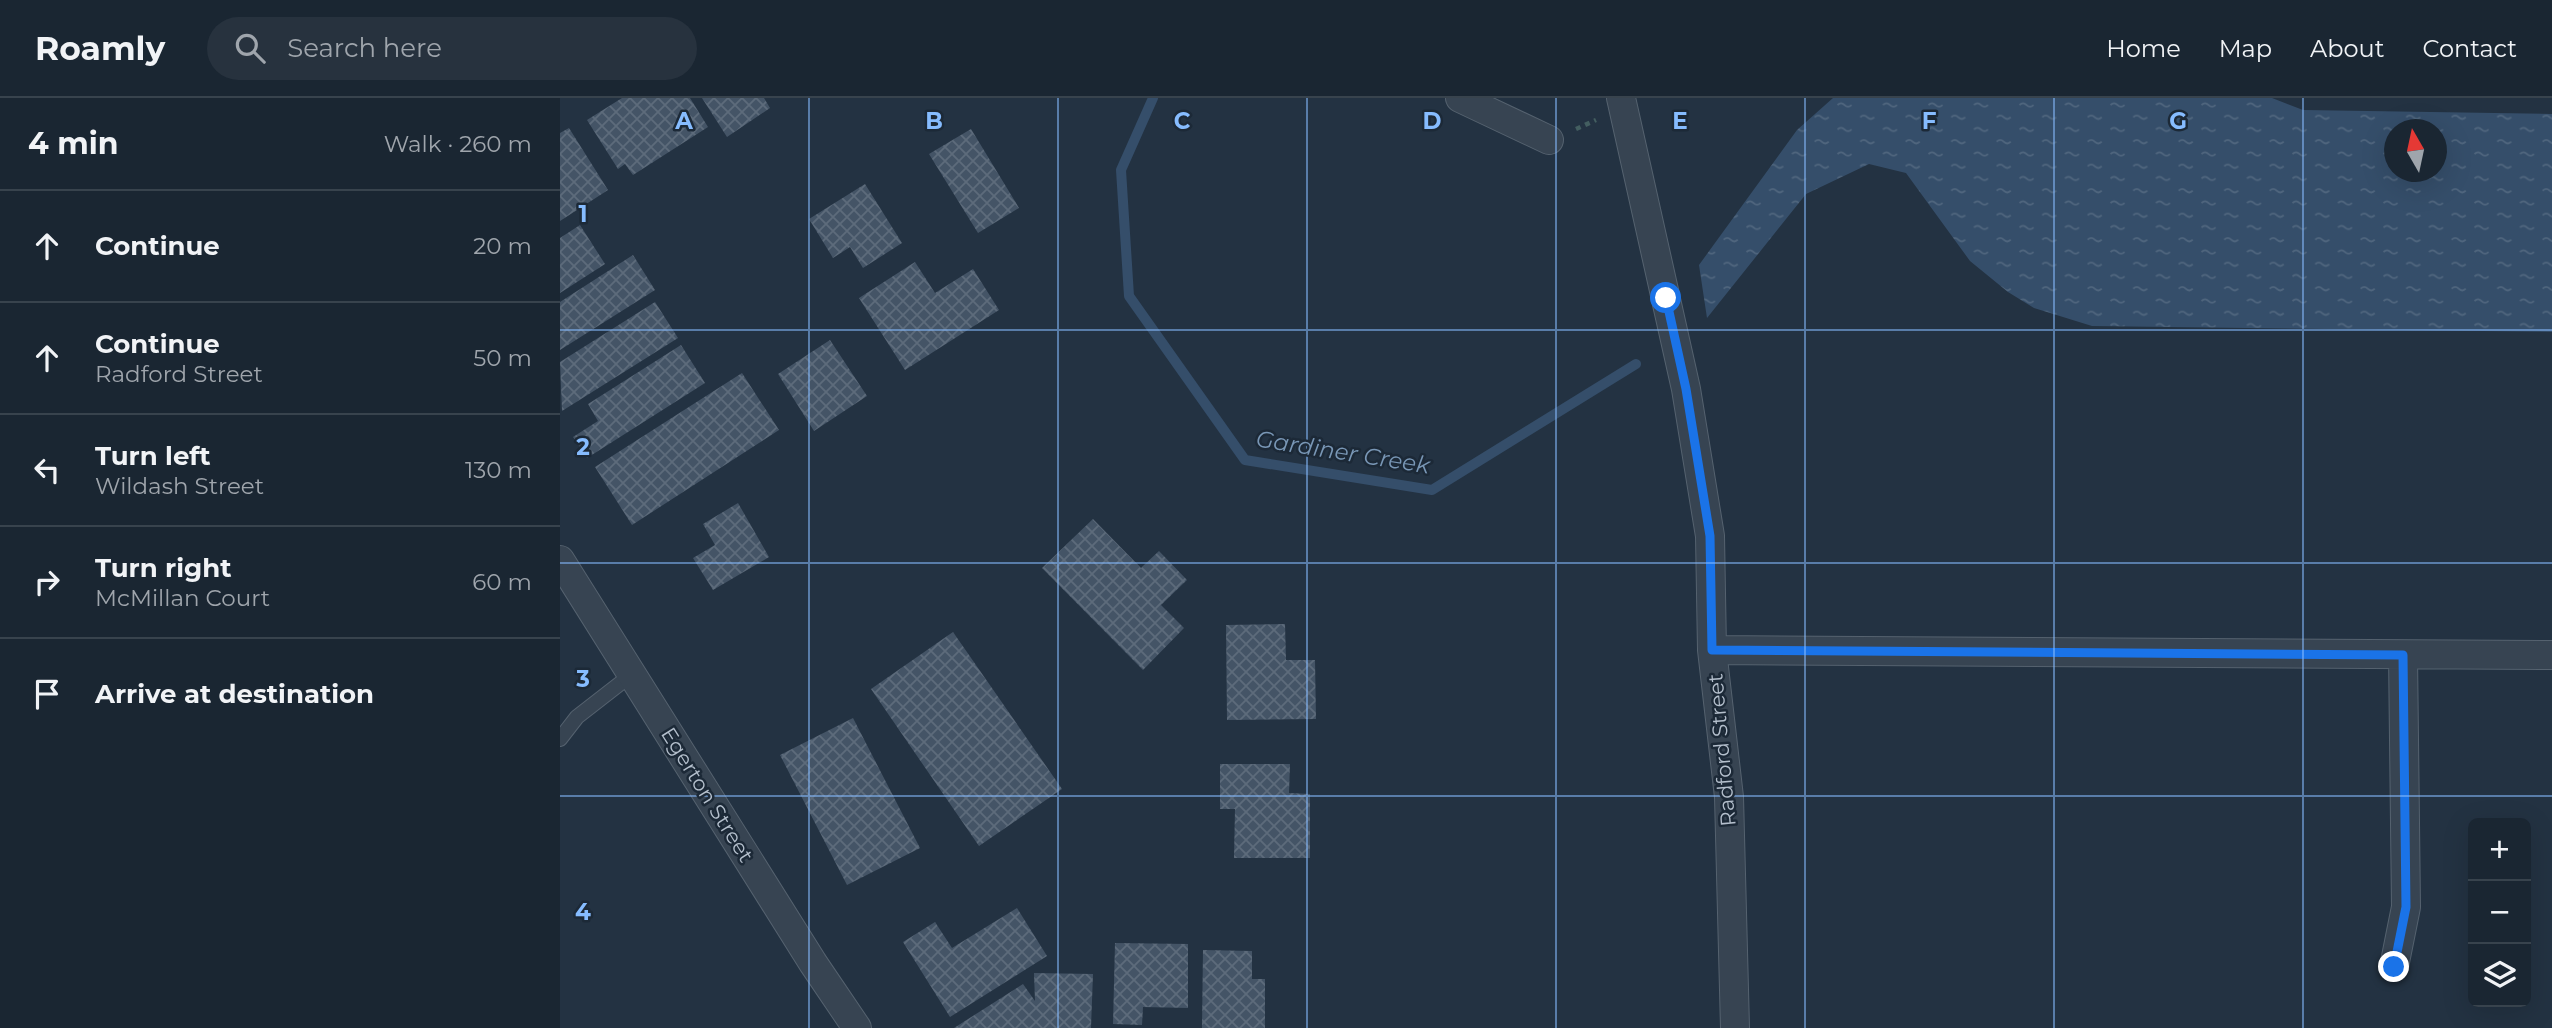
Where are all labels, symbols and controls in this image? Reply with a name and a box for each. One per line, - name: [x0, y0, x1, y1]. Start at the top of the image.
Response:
- search box: [207, 17, 697, 80]
- text: Roamly: [35, 28, 165, 68]
- icon: search: [231, 29, 269, 67]
- text: Search here: [287, 32, 442, 64]
- text: Home: [2106, 34, 2181, 63]
- text: Map: [2219, 34, 2272, 63]
- text: About: [2310, 34, 2384, 63]
- text: Contact: [2422, 34, 2517, 63]
- text: A: [674, 107, 693, 135]
- text: B: [925, 107, 943, 135]
- text: C: [1174, 107, 1191, 135]
- text: D: [1423, 107, 1442, 135]
- text: E: [1672, 107, 1688, 135]
- text: F: [1922, 107, 1937, 135]
- text: G: [2169, 107, 2187, 135]
- north arrow: [2384, 119, 2447, 182]
- text: 4 min: [28, 125, 118, 162]
- text: Walk · 260 m: [384, 130, 532, 158]
- text: 1: [578, 200, 588, 228]
- icon: ahead: [28, 227, 66, 265]
- text: Continue: [95, 230, 220, 262]
- text: 20 m: [473, 232, 532, 260]
- route start: [1650, 282, 1681, 313]
- text: Continue: [95, 328, 220, 360]
- icon: ahead: [28, 339, 66, 377]
- text: 50 m: [473, 344, 532, 372]
- text: Radford Street: [95, 360, 263, 388]
- water label: Gardiner Creek: [1254, 424, 1433, 480]
- text: 2: [576, 433, 590, 461]
- text: Turn left: [95, 440, 211, 472]
- icon: left: [28, 451, 66, 489]
- text: 130 m: [465, 456, 532, 484]
- text: Wildash Street: [95, 472, 264, 500]
- text: Turn right: [95, 552, 231, 584]
- icon: right: [28, 563, 66, 601]
- text: 60 m: [472, 568, 532, 596]
- text: McMillan Court: [95, 584, 270, 612]
- text: 3: [575, 665, 590, 693]
- street label: Radford Street: [1702, 673, 1741, 827]
- icon: arrive: [28, 675, 66, 713]
- text: Arrive at destination: [95, 678, 374, 710]
- street label: Egerton Street: [656, 723, 759, 867]
- map controls: [2468, 818, 2531, 1007]
- button: +: [2468, 818, 2531, 881]
- button: −: [2468, 881, 2531, 944]
- text: 4: [575, 898, 591, 926]
- button: layers: [2468, 944, 2531, 1007]
- route end: [2378, 951, 2409, 982]

